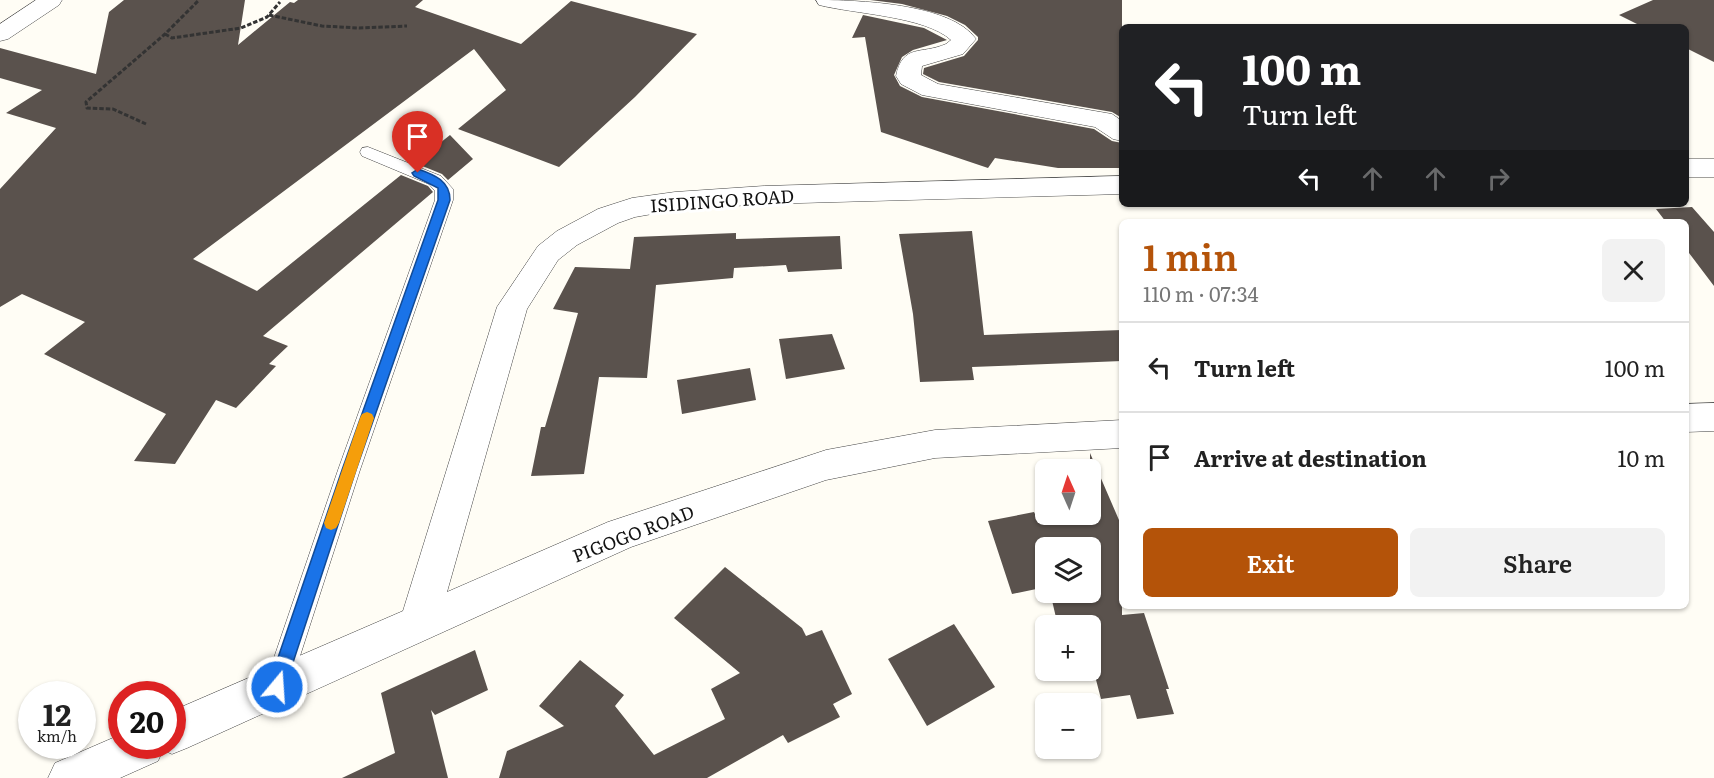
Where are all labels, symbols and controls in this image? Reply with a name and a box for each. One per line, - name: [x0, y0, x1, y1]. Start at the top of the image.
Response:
- text: 100 m: [1242, 36, 1361, 98]
- icon: left: [1143, 48, 1221, 126]
- text: Turn left: [1242, 93, 1357, 133]
- pin: [392, 111, 443, 173]
- icon: arrive: [401, 120, 434, 153]
- icon: left: [1293, 162, 1326, 195]
- icon: ahead: [1356, 162, 1389, 195]
- icon: ahead: [1419, 162, 1452, 195]
- icon: right: [1482, 162, 1515, 195]
- street label: ISIDINGO ROAD: [649, 181, 795, 219]
- text: 1 min: [1143, 229, 1238, 282]
- button: close: [1602, 239, 1665, 302]
- text: 110 m · 07:34: [1143, 278, 1258, 308]
- icon: left: [1143, 351, 1176, 384]
- text: Turn left: [1194, 351, 1295, 384]
- text: 100 m: [1605, 351, 1665, 384]
- icon: arrive: [1143, 441, 1176, 474]
- text: Arrive at destination: [1194, 441, 1427, 474]
- text: 10 m: [1618, 441, 1665, 474]
- north arrow: [1035, 459, 1101, 525]
- map controls: [1035, 459, 1101, 759]
- street label: PIGOGO ROAD: [568, 497, 698, 569]
- button: Exit: [1143, 528, 1398, 597]
- button: Share: [1410, 528, 1665, 597]
- button: layers: [1035, 537, 1101, 603]
- button: +: [1035, 615, 1101, 681]
- position arrow: [245, 655, 309, 719]
- speed limit sign: 20: [108, 681, 186, 759]
- text: 12: [43, 691, 71, 735]
- button: −: [1035, 693, 1101, 759]
- text: km/h: [37, 724, 77, 747]

